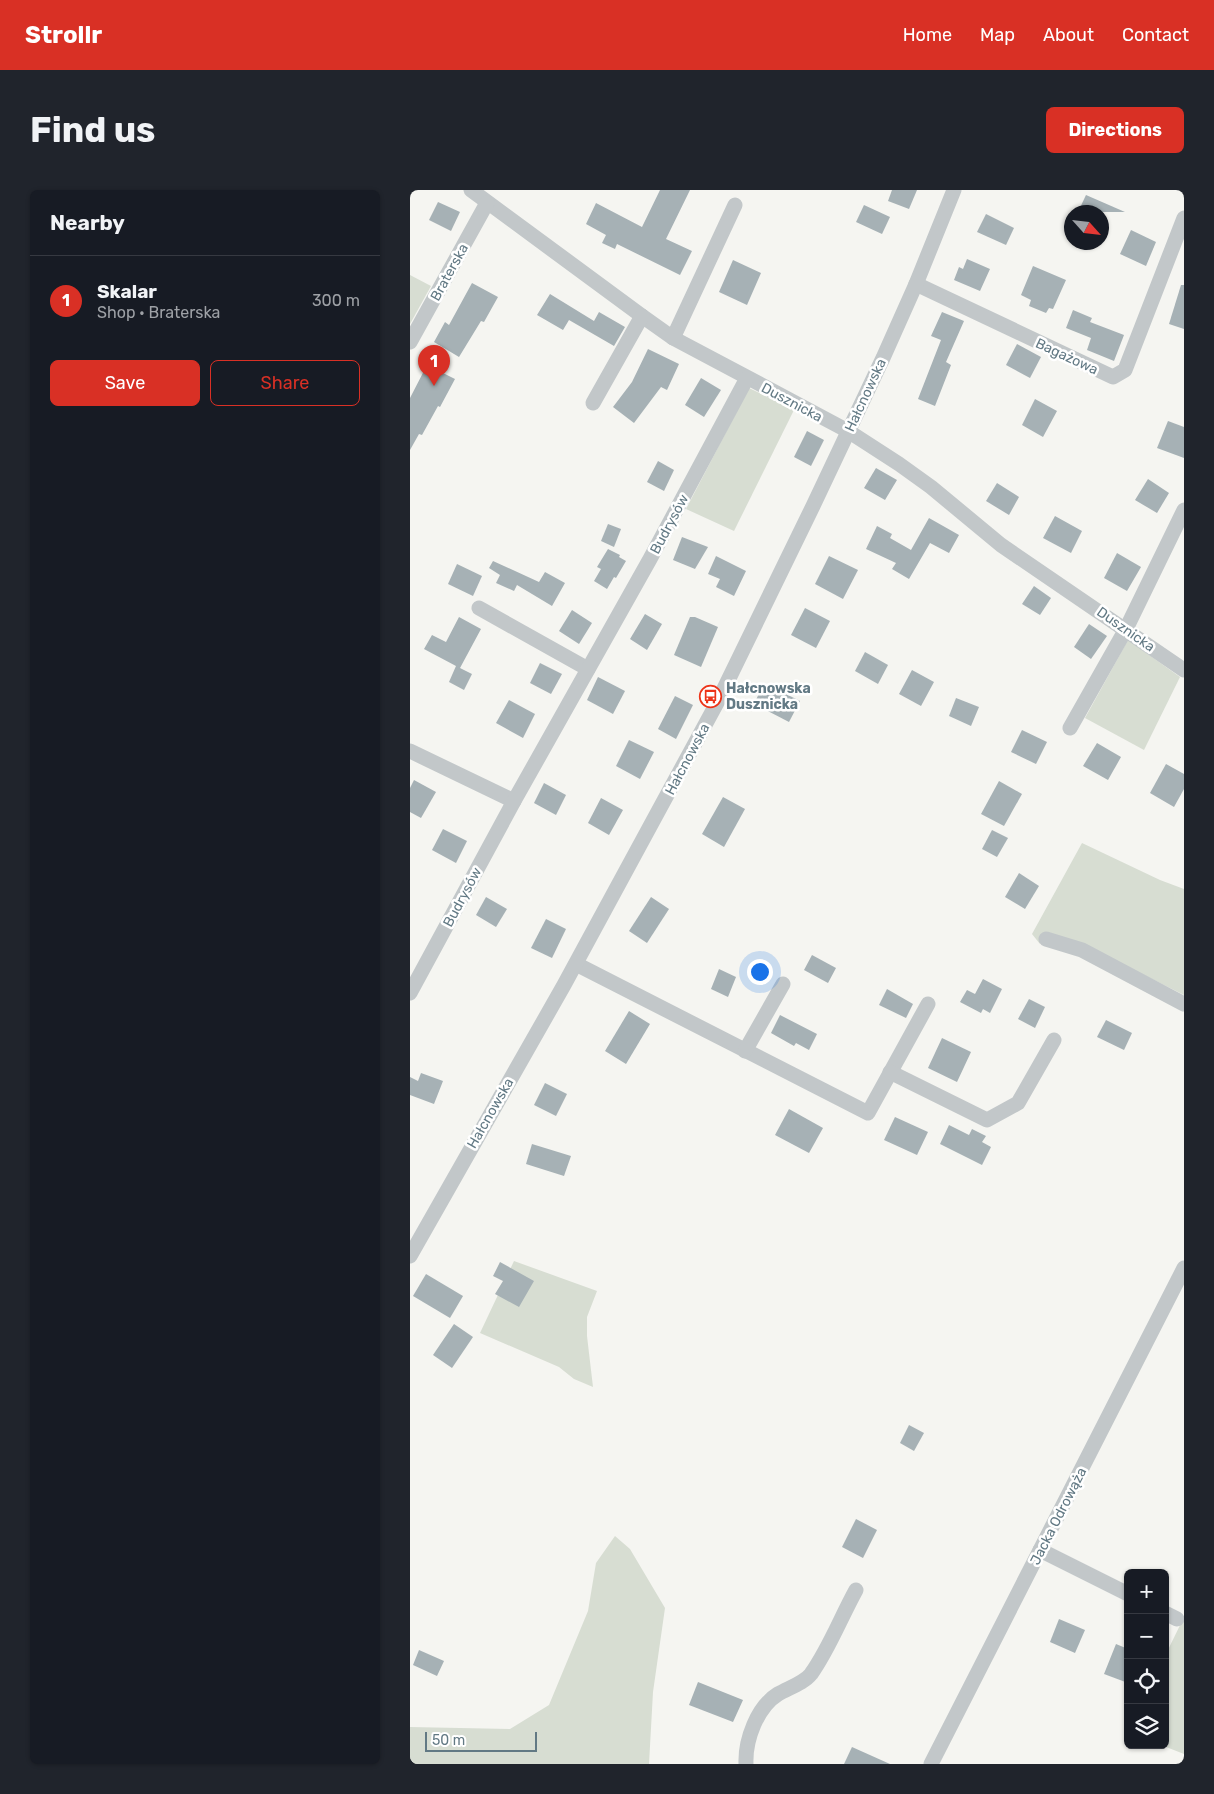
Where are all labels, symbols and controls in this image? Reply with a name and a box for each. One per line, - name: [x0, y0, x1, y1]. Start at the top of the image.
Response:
- text: Strollr: [25, 21, 102, 49]
- text: Home: [903, 24, 952, 46]
- text: Map: [980, 24, 1015, 46]
- text: About: [1043, 24, 1094, 46]
- text: Contact: [1122, 24, 1189, 46]
- button: Directions: [1046, 107, 1184, 153]
- text: Find us: [30, 109, 155, 151]
- north arrow: [1064, 205, 1109, 250]
- text: Nearby: [50, 210, 125, 235]
- street label: Braterska: [427, 241, 472, 304]
- text: Skalar: [97, 280, 157, 303]
- text: 1: [62, 291, 70, 310]
- text: 300 m: [312, 291, 360, 310]
- text: Shop · Braterska: [97, 303, 220, 322]
- street label: Bagażowa: [1033, 335, 1101, 378]
- pin: 1: [418, 345, 450, 386]
- street label: Hałcnowska: [841, 356, 890, 434]
- button: Save: [50, 360, 200, 406]
- button: Share: [210, 360, 360, 406]
- street label: Dusznicka: [758, 379, 825, 426]
- street label: Budrysów: [647, 491, 692, 557]
- street label: Dusznicka: [1093, 603, 1158, 656]
- place label: Hałcnowska Dusznicka: [726, 680, 811, 713]
- bus stop icon: Hałcnowska Dusznicka: [698, 684, 722, 708]
- street label: Hałcnowska: [661, 721, 713, 798]
- street label: Budrysów: [440, 864, 485, 930]
- your location: [747, 959, 773, 985]
- street label: Hałcnowska: [463, 1075, 517, 1152]
- street label: Jacka Odrowąża: [1027, 1465, 1090, 1568]
- map controls: [1124, 1569, 1169, 1749]
- button: +: [1124, 1569, 1169, 1614]
- button: −: [1124, 1614, 1169, 1659]
- button: locate: [1124, 1659, 1169, 1704]
- button: layers: [1124, 1704, 1169, 1749]
- scale bar: [425, 1729, 538, 1752]
- text: 50 m: [432, 1732, 465, 1749]

